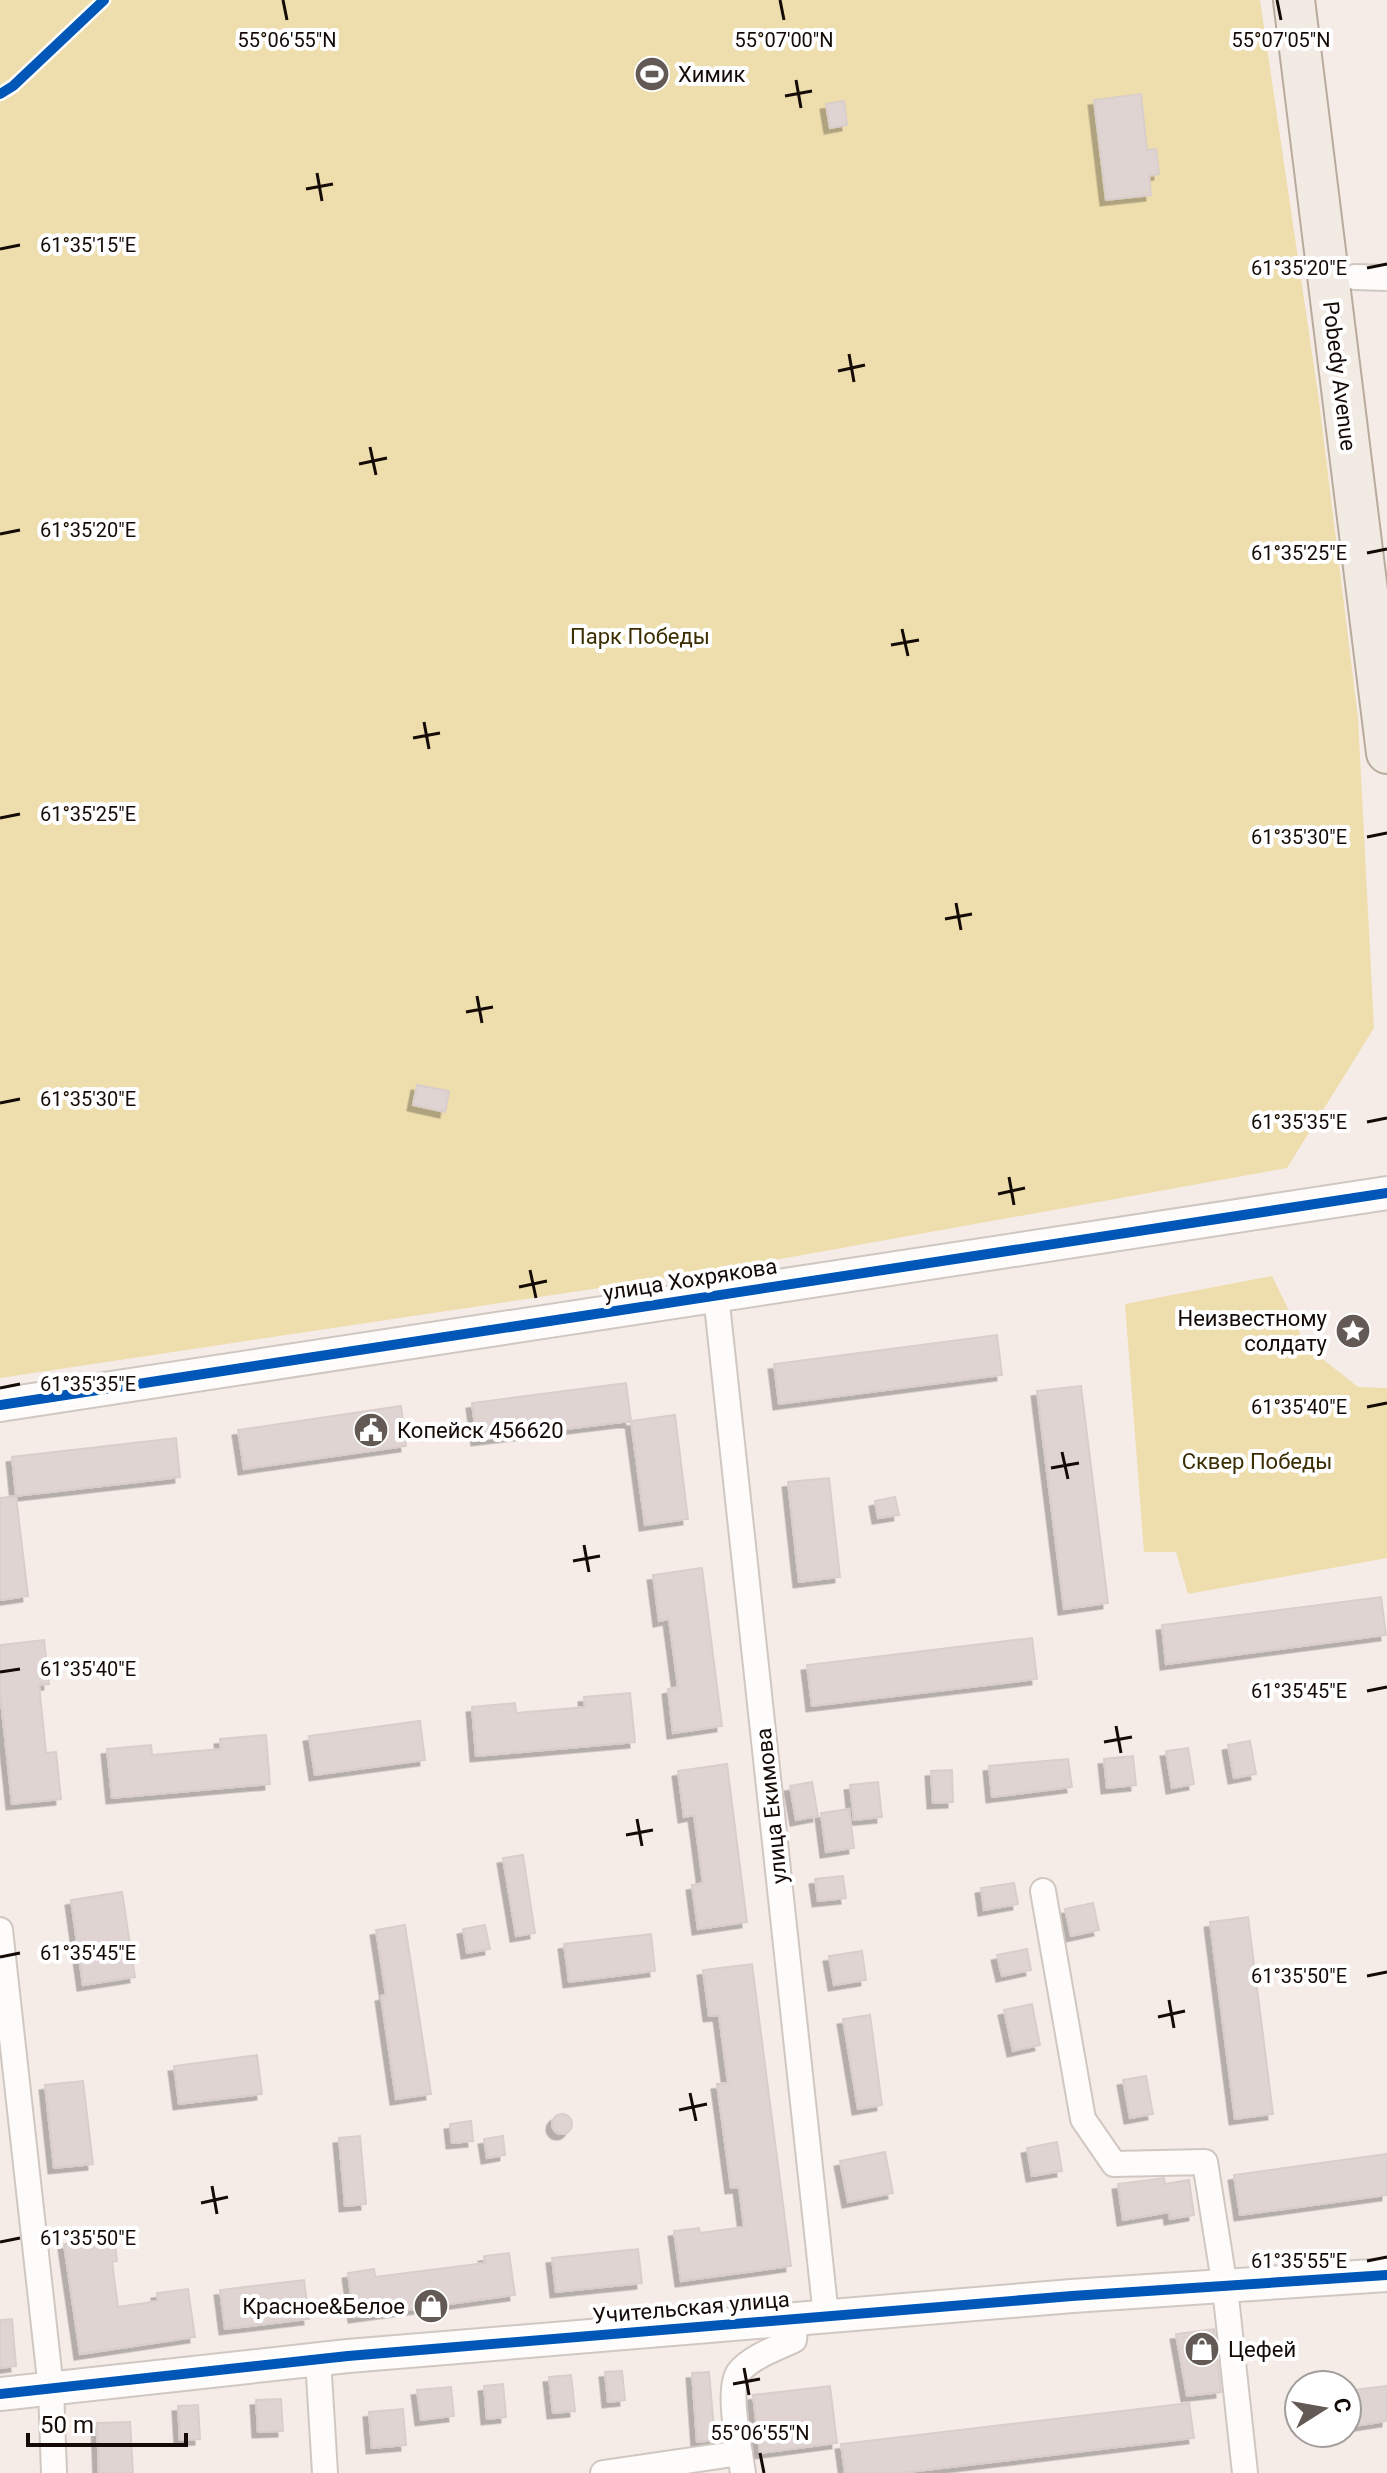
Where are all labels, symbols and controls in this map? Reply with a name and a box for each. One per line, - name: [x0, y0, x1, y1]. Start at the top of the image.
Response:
- text: 55°06'55"N: [237, 28, 337, 52]
- text: 55°07'00"N: [734, 28, 834, 52]
- text: 55°07'05"N: [1231, 28, 1331, 52]
- sports icon: Химик: [633, 55, 671, 93]
- place label: Химик: [678, 62, 746, 87]
- text: 61°35'15"E: [40, 233, 136, 257]
- text: 61°35'20"E: [1251, 256, 1347, 280]
- street label: Pobedy Avenue: [1318, 300, 1361, 452]
- text: 61°35'20"E: [40, 518, 136, 542]
- text: 61°35'25"E: [1251, 541, 1347, 565]
- park label: Парк Победы: [570, 624, 710, 649]
- text: 61°35'25"E: [40, 802, 136, 826]
- text: 61°35'30"E: [1251, 825, 1347, 849]
- text: 61°35'30"E: [40, 1087, 136, 1111]
- text: 61°35'35"E: [1251, 1110, 1347, 1134]
- street label: улица Хохрякова: [601, 1253, 779, 1306]
- place label: Неизвестному солдату: [1177, 1306, 1328, 1356]
- place icon: Неизвестному солдату: [1334, 1312, 1372, 1350]
- text: 61°35'35"E: [40, 1372, 136, 1396]
- text: 61°35'40"E: [1251, 1395, 1347, 1419]
- public building icon: Копейск 456620: [352, 1411, 390, 1449]
- place label: Копейск 456620: [397, 1418, 564, 1443]
- park label: Сквер Победы: [1182, 1449, 1332, 1474]
- text: 61°35'40"E: [40, 1657, 136, 1681]
- text: 61°35'45"E: [1251, 1679, 1347, 1703]
- street label: улица Екимова: [751, 1727, 792, 1885]
- text: 61°35'45"E: [40, 1941, 136, 1965]
- text: 61°35'50"E: [1251, 1964, 1347, 1988]
- text: 61°35'50"E: [40, 2226, 136, 2250]
- text: 61°35'55"E: [1251, 2249, 1347, 2273]
- street label: Учительская улица: [592, 2286, 791, 2329]
- shop icon: Красное&Белое: [412, 2287, 450, 2325]
- place label: Красное&Белое: [242, 2294, 405, 2319]
- shop icon: Цефей: [1183, 2330, 1221, 2368]
- place label: Цефей: [1228, 2337, 1296, 2362]
- north arrow: [1283, 2369, 1363, 2449]
- text: С: [1328, 2396, 1356, 2415]
- scale bar: [28, 2397, 186, 2447]
- text: 50 m: [40, 2411, 94, 2439]
- text: 55°06'55"N: [710, 2421, 810, 2445]

